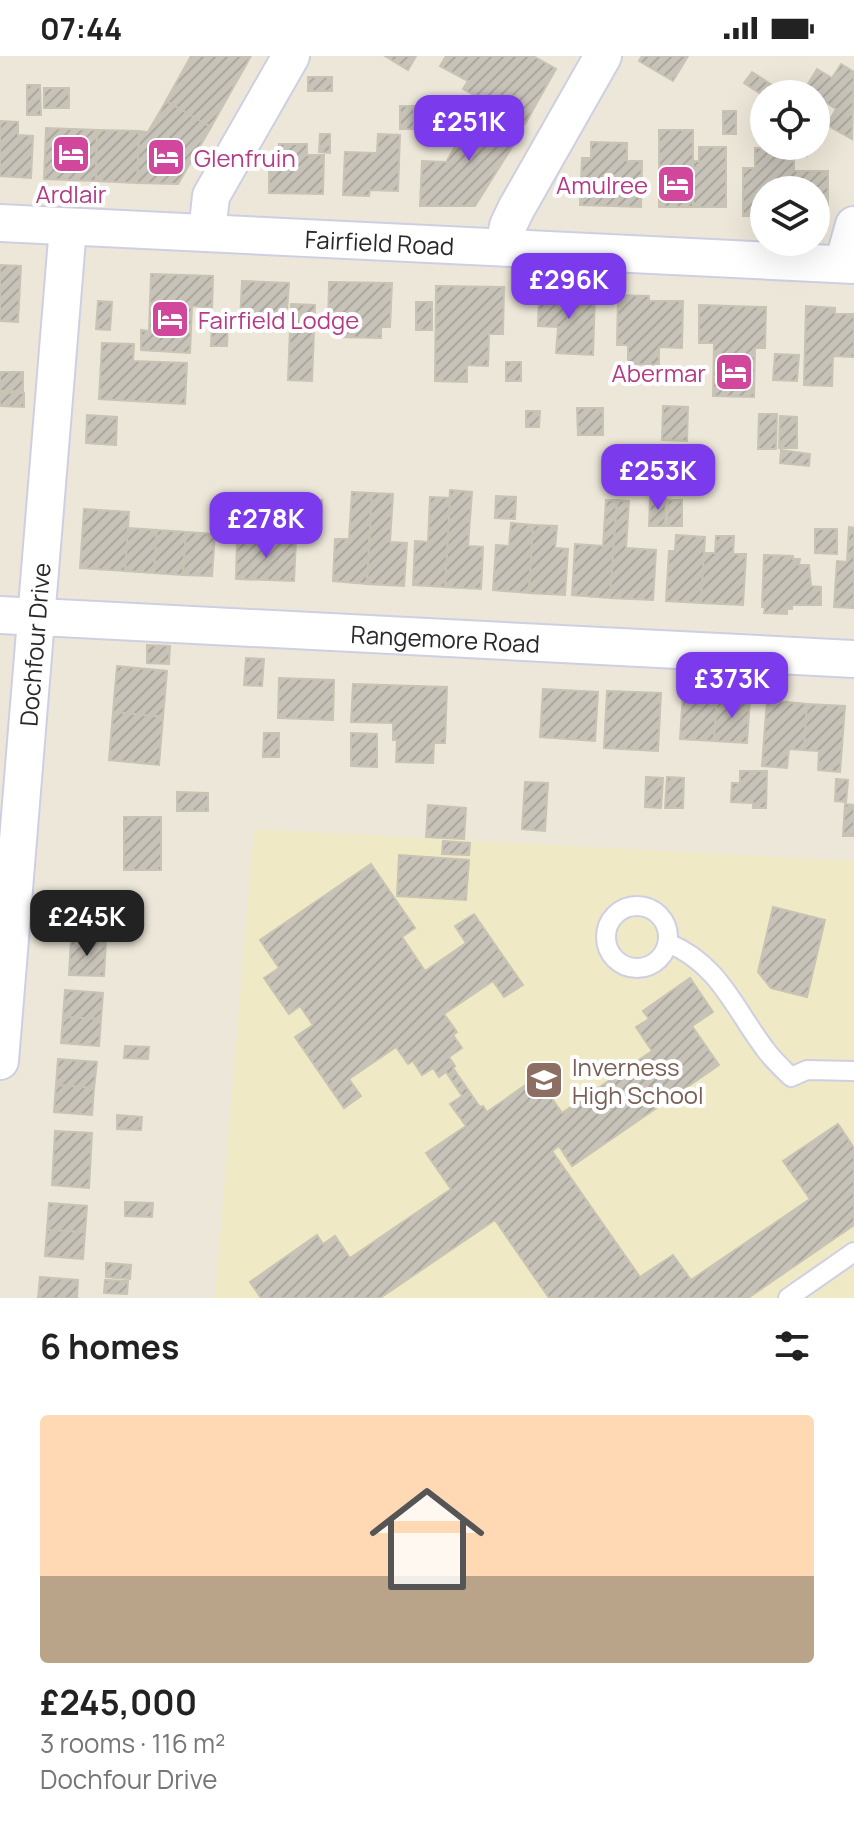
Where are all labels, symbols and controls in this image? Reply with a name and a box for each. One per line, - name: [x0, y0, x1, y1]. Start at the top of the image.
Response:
- text: 07:44: [40, 8, 122, 49]
- map controls: [750, 80, 830, 256]
- button: locate: [750, 80, 830, 160]
- pin: £251K: [413, 95, 525, 163]
- text: £251K: [432, 103, 506, 139]
- hotel icon: Ardlair: [50, 133, 92, 175]
- hotel icon: Glenfruin: [145, 136, 187, 178]
- place label: Glenfruin: [194, 141, 296, 174]
- hotel icon: Amulree: [655, 163, 697, 205]
- place label: Amulree: [556, 168, 648, 201]
- button: layers: [750, 176, 830, 256]
- place label: Ardlair: [35, 177, 107, 210]
- street label: Fairfield Road: [304, 222, 455, 262]
- pin: £296K: [513, 253, 625, 321]
- text: £296K: [529, 261, 609, 297]
- hotel icon: Fairfield Lodge: [149, 298, 191, 340]
- place label: Fairfield Lodge: [198, 303, 359, 336]
- hotel icon: Abermar: [713, 351, 755, 393]
- place label: Abermar: [612, 356, 706, 389]
- pin: £253K: [602, 444, 714, 512]
- text: £253K: [619, 452, 697, 488]
- pin: £278K: [210, 492, 322, 560]
- text: £278K: [228, 500, 304, 536]
- street label: Dochfour Drive: [11, 561, 57, 727]
- street label: Rangemore Road: [350, 617, 541, 659]
- pin: £373K: [676, 652, 788, 720]
- text: £373K: [694, 660, 770, 696]
- pin: £245K: [31, 890, 143, 958]
- text: £245K: [48, 898, 126, 934]
- place label: Inverness High School: [572, 1050, 704, 1111]
- school or university icon: Inverness High School: [523, 1059, 565, 1101]
- text: 6 homes: [40, 1323, 179, 1369]
- icon: filters: [770, 1324, 814, 1368]
- icon: home: [355, 1467, 499, 1611]
- text: £245,000: [40, 1679, 197, 1725]
- text: 3 rooms · 116 m²: [40, 1725, 226, 1761]
- text: Dochfour Drive: [40, 1761, 218, 1797]

